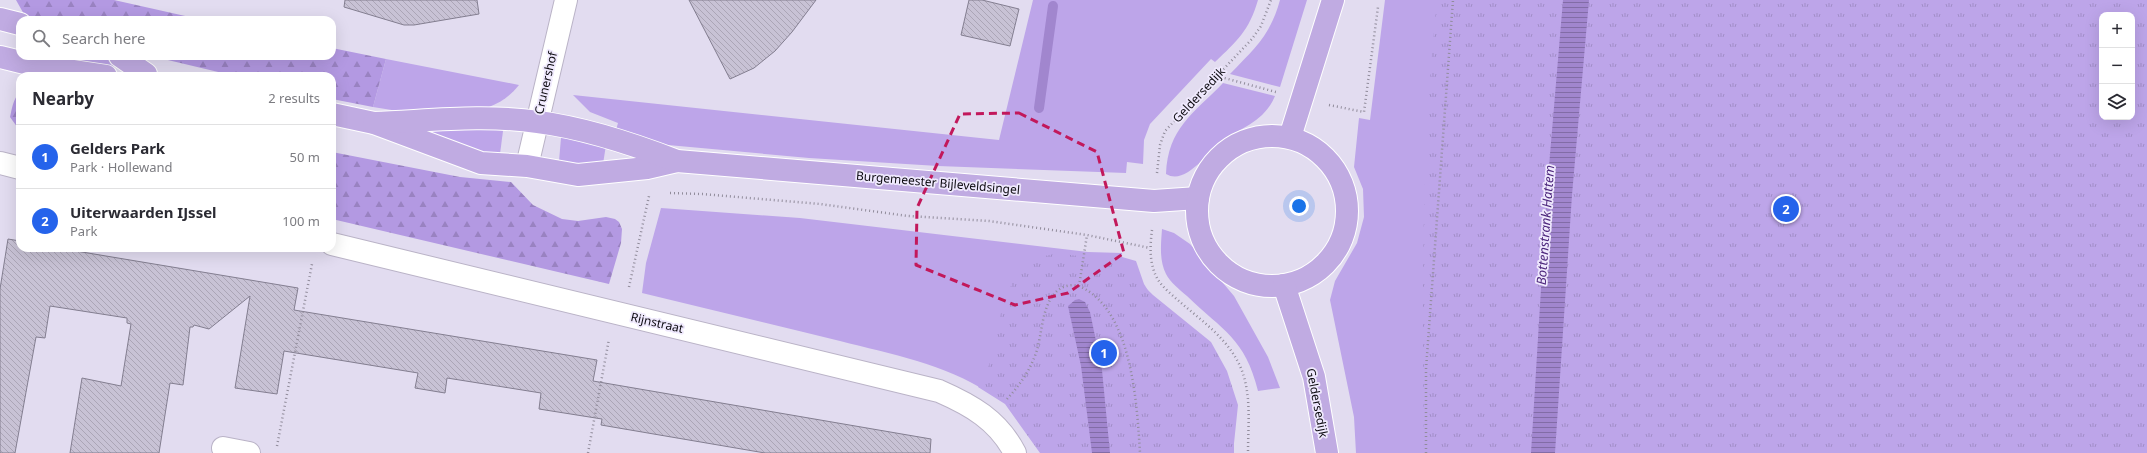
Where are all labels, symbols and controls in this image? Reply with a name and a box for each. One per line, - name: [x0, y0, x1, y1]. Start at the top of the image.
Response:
- map controls: [2099, 12, 2135, 120]
- button: +: [2099, 12, 2135, 48]
- search box: [16, 16, 336, 60]
- icon: search: [30, 27, 52, 49]
- text: Search here: [62, 28, 145, 48]
- button: −: [2099, 48, 2135, 84]
- street label: Crunershof: [530, 49, 561, 116]
- street label: Geldersedijk: [1168, 63, 1229, 126]
- button: layers: [2099, 84, 2135, 120]
- text: Nearby: [32, 87, 94, 110]
- text: 2 results: [268, 89, 320, 107]
- text: Gelders Park: [70, 138, 165, 158]
- text: 1: [41, 148, 49, 166]
- text: 50 m: [290, 148, 320, 166]
- text: Park · Hollewand: [70, 158, 173, 176]
- water label: Bottenstrank Hattem: [1532, 164, 1558, 286]
- street label: Burgemeester Bijleveldsingel: [855, 167, 1021, 198]
- pin: 2: [1773, 194, 1799, 224]
- your location: [1289, 196, 1309, 216]
- text: Uiterwaarden IJssel: [70, 202, 217, 222]
- text: 2: [41, 212, 49, 230]
- text: 100 m: [282, 212, 320, 230]
- text: Park: [70, 222, 97, 240]
- street label: Rijnstraat: [629, 308, 686, 337]
- pin: 1: [1091, 338, 1117, 368]
- street label: Geldersedijk: [1302, 367, 1333, 440]

